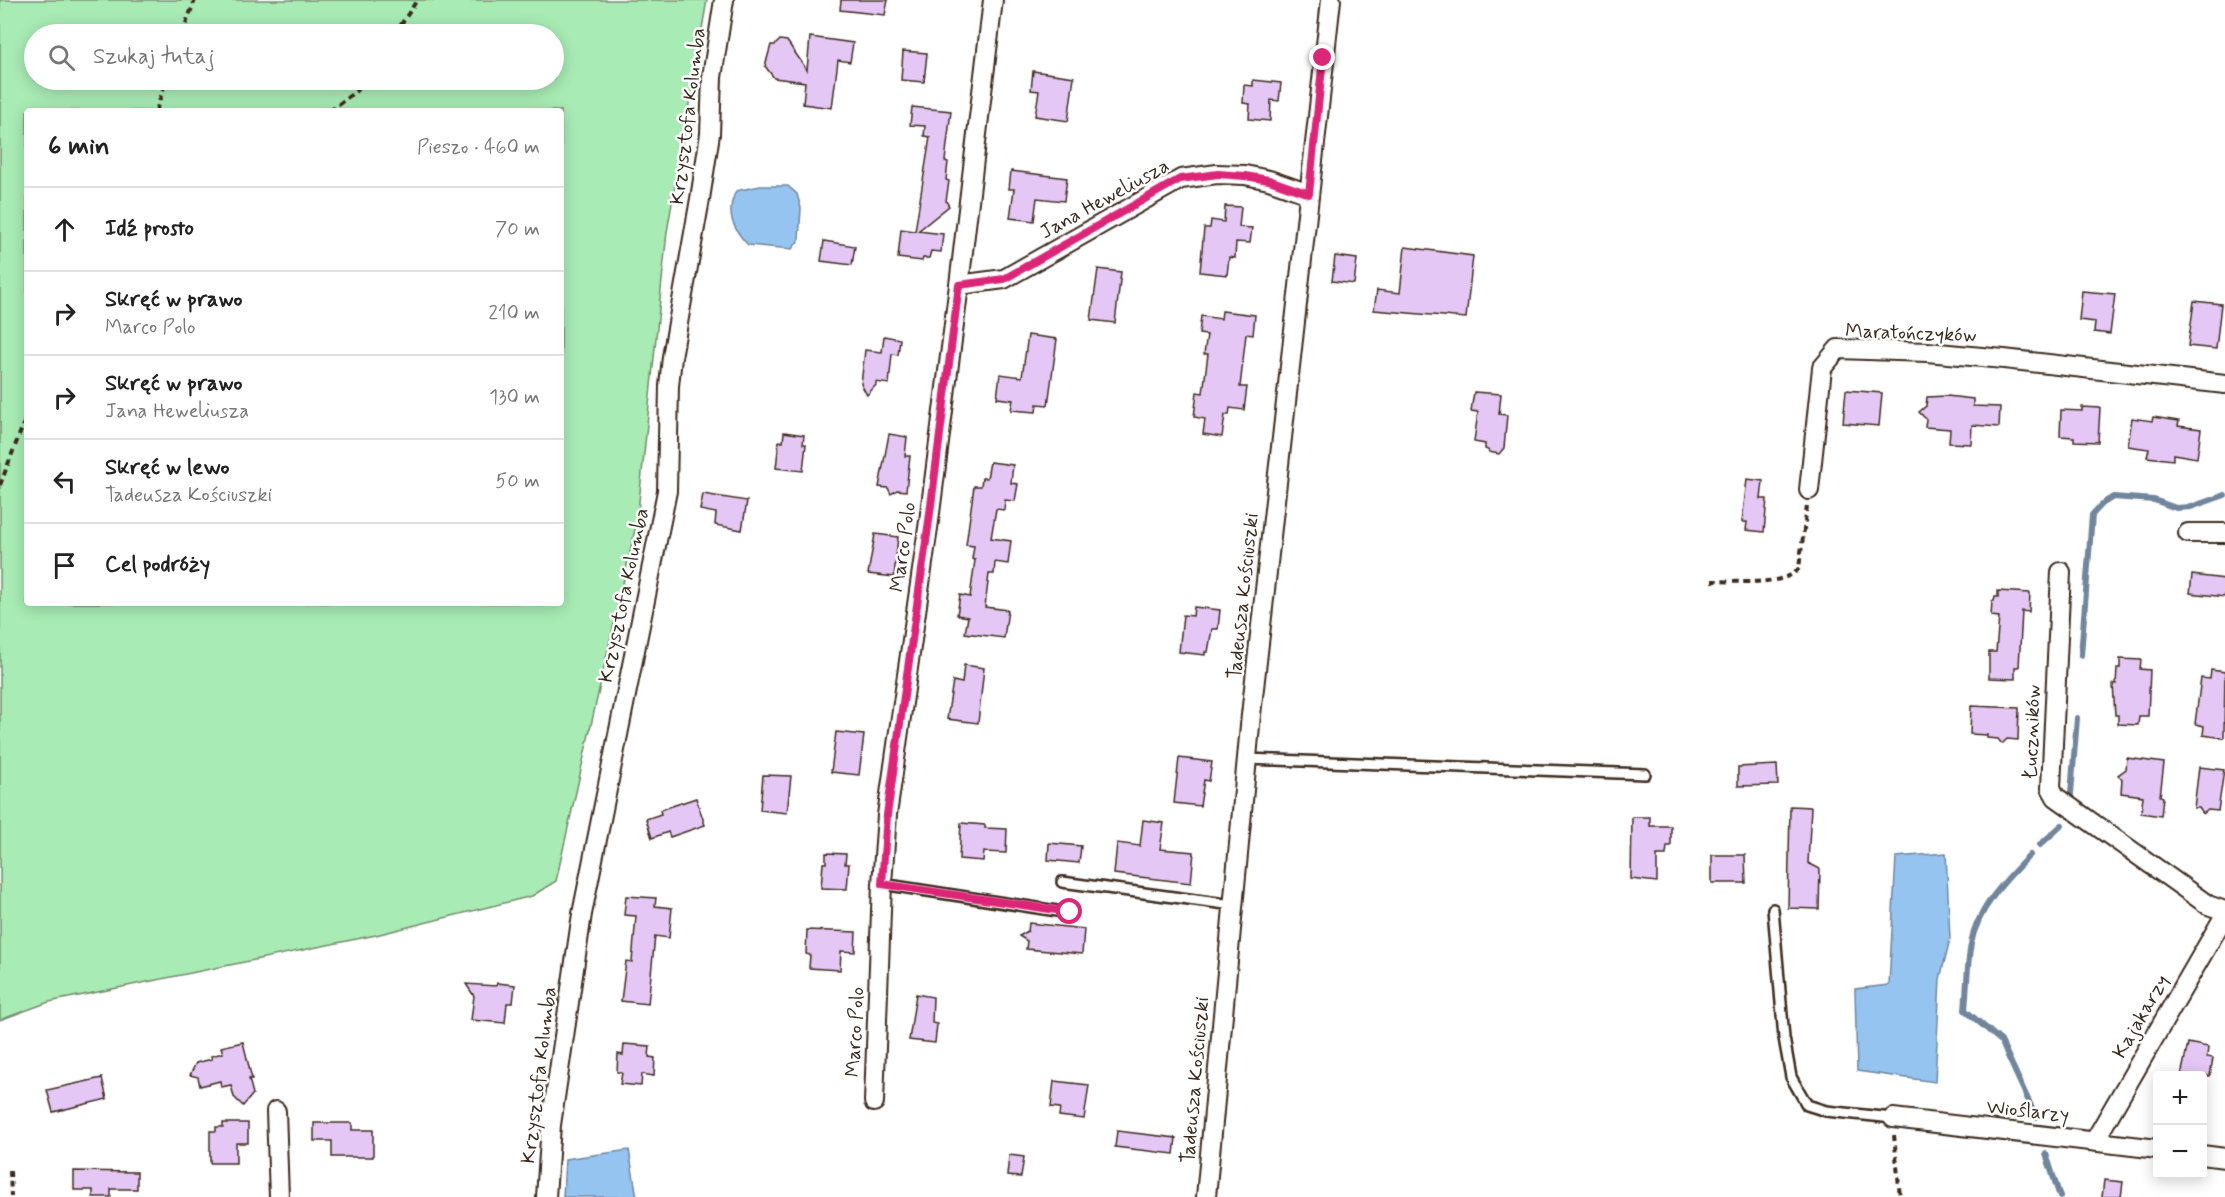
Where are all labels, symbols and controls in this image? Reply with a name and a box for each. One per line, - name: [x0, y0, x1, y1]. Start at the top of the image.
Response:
- search box: [24, 24, 564, 90]
- street label: Krzysztofa Kolumba: [664, 26, 713, 206]
- icon: search: [45, 41, 78, 74]
- text: Szukaj tutaj: [93, 43, 215, 71]
- route end: [1309, 44, 1335, 70]
- text: 6 min: [48, 130, 110, 164]
- text: Pieszo · 460 m: [417, 134, 540, 161]
- street label: Jana Heweliusza: [1035, 153, 1174, 246]
- icon: ahead: [48, 213, 81, 246]
- text: Idź prosto: [105, 215, 194, 243]
- text: 70 m: [495, 216, 540, 243]
- text: Skręć w prawo: [105, 286, 242, 314]
- icon: right: [48, 297, 81, 330]
- text: 210 m: [488, 300, 540, 327]
- text: Marco Polo: [105, 314, 196, 341]
- street label: Maratończyków: [1845, 318, 1977, 349]
- text: Skręć w prawo: [105, 370, 242, 398]
- icon: right: [48, 381, 81, 414]
- text: 130 m: [489, 384, 540, 411]
- text: Jana Heweliusza: [105, 398, 249, 425]
- text: Skręć w lewo: [105, 454, 230, 482]
- icon: left: [48, 465, 81, 498]
- text: 50 m: [495, 468, 540, 495]
- text: Tadeusza Kościuszki: [105, 482, 272, 509]
- street label: Marco Polo: [884, 500, 923, 594]
- street label: Krzysztofa Kolumba: [593, 505, 656, 685]
- street label: Tadeusza Kościuszki: [1221, 512, 1266, 681]
- icon: arrive: [48, 549, 81, 582]
- text: Cel podróży: [105, 551, 210, 579]
- street label: Łuczników: [2017, 684, 2048, 780]
- route start: [1056, 898, 1082, 924]
- street label: Kajakarzy: [2107, 970, 2176, 1064]
- street label: Krzysztofa Kolumba: [515, 985, 564, 1165]
- street label: Marco Polo: [840, 986, 871, 1078]
- street label: Tadeusza Kościuszki: [1175, 996, 1216, 1165]
- map controls: [2153, 1071, 2207, 1179]
- button: +: [2153, 1071, 2207, 1125]
- street label: Wioślarzy: [1985, 1094, 2070, 1129]
- button: −: [2153, 1125, 2207, 1179]

